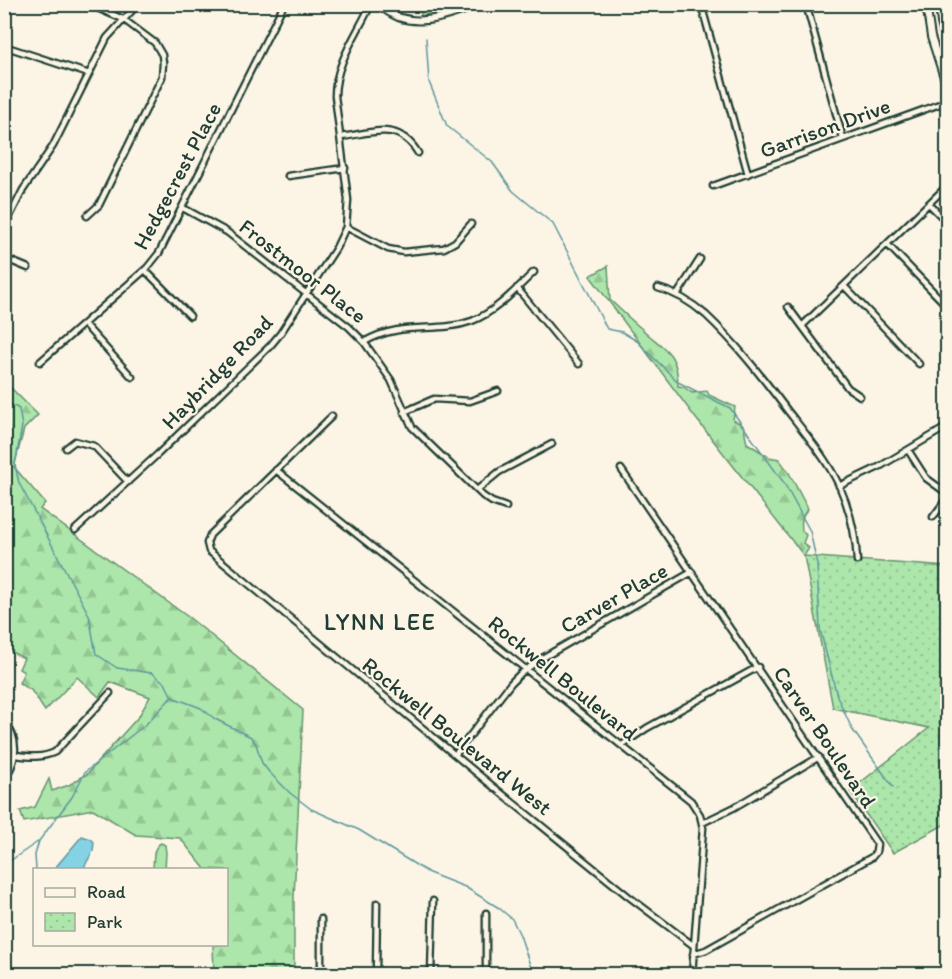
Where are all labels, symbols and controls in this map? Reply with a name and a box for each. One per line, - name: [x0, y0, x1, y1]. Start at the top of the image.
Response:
- street label: Garrison Drive: [756, 92, 894, 164]
- street label: Hedgecrest Place: [127, 98, 227, 254]
- street label: Frostmoor Place: [234, 213, 372, 329]
- street label: Haybridge Road: [156, 309, 278, 435]
- street label: Carver Place: [556, 556, 672, 640]
- district label: LYNN LEE: [324, 607, 436, 636]
- street label: Rockwell Boulevard: [483, 609, 643, 747]
- street label: Rockwell Boulevard West: [357, 651, 557, 821]
- street label: Carver Boulevard: [768, 661, 882, 813]
- legend: [33, 868, 228, 946]
- text: Road: [87, 881, 126, 903]
- text: Park: [87, 911, 122, 933]

